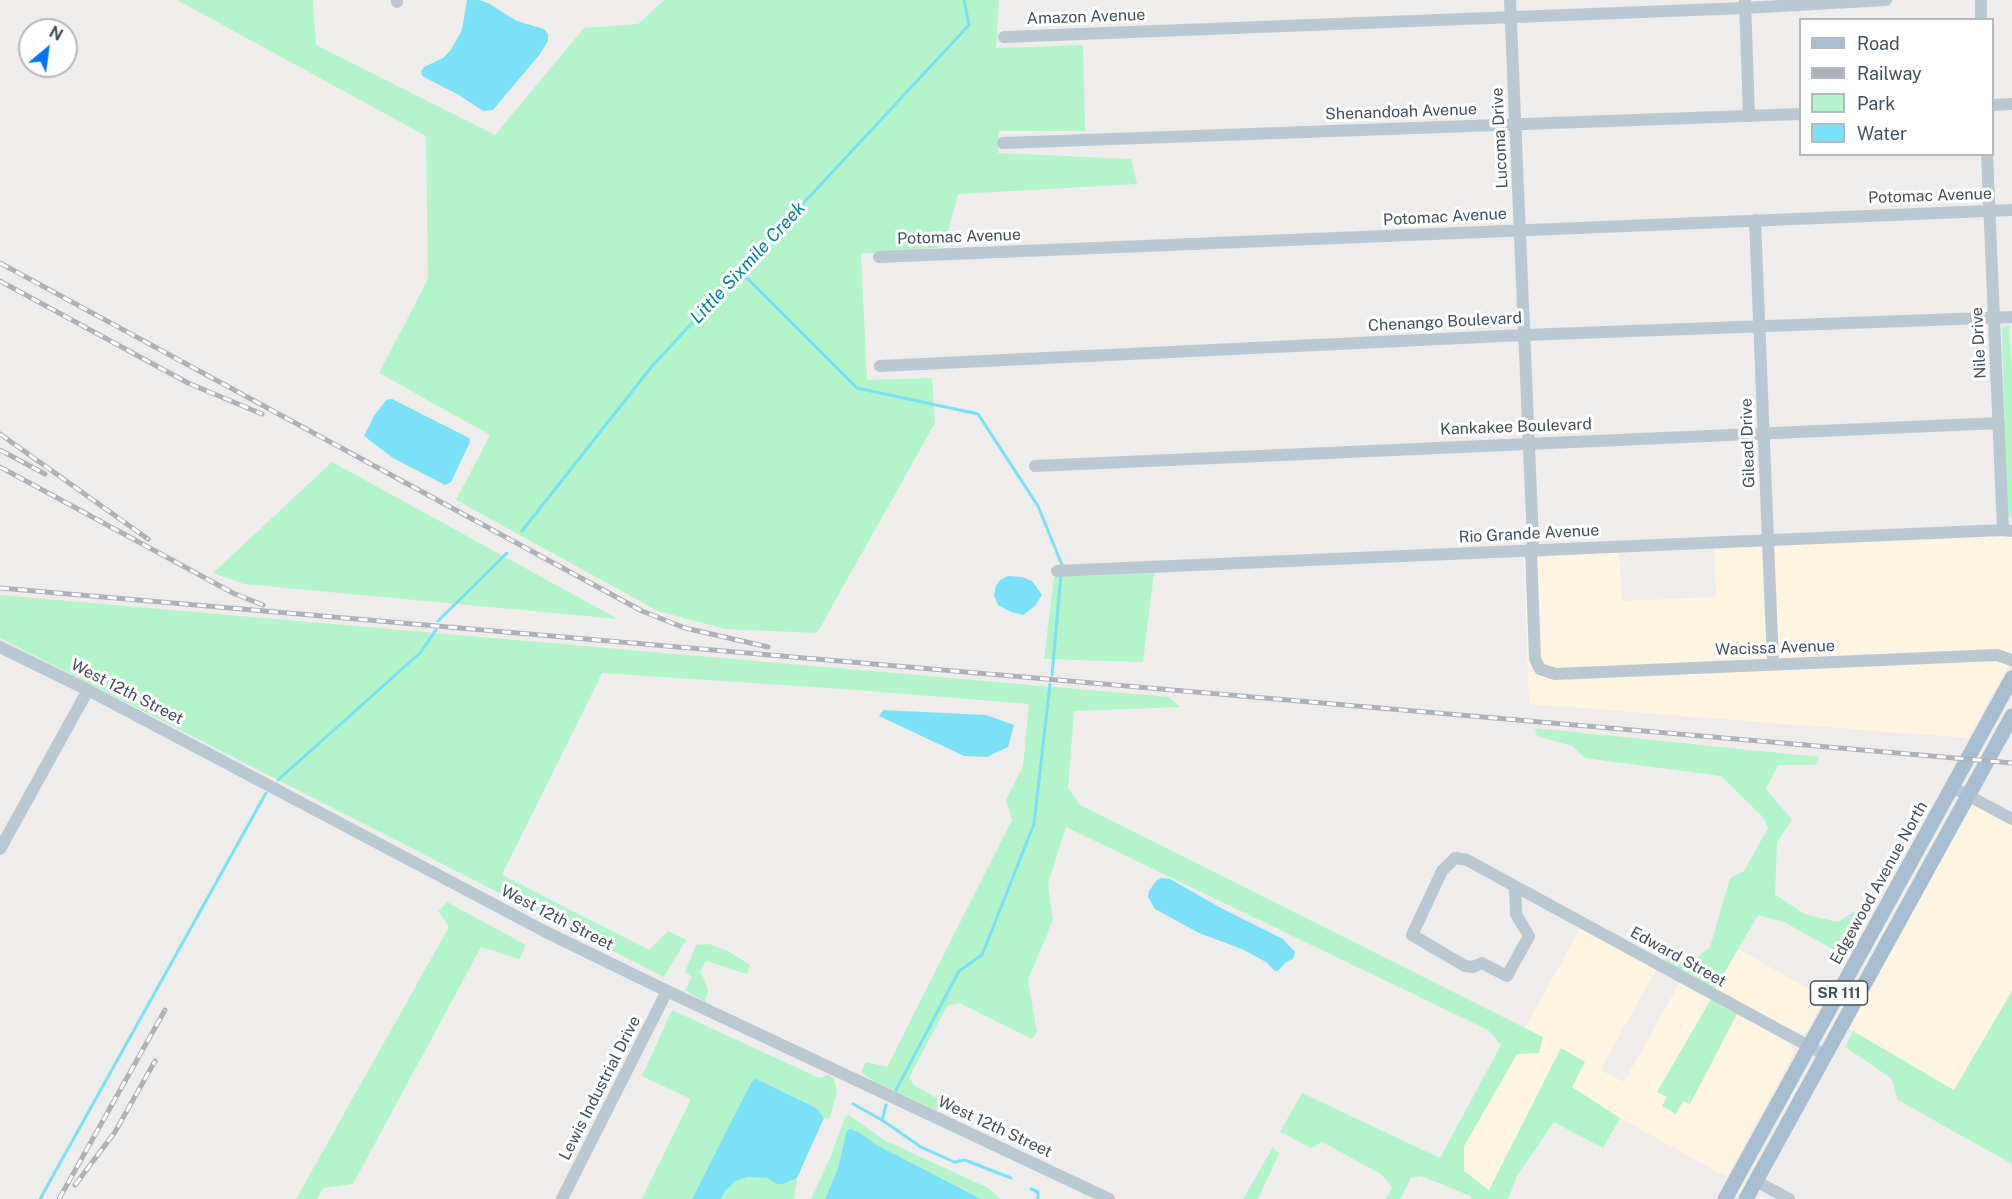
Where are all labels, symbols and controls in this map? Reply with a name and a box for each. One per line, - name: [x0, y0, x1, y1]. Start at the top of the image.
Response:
- street label: Amazon Avenue: [1026, 5, 1146, 29]
- north arrow: [18, 18, 78, 78]
- legend: [1799, 18, 1994, 156]
- text: N: [46, 22, 66, 45]
- text: Road: [1857, 33, 1900, 54]
- text: Railway: [1857, 63, 1922, 84]
- street label: Lucoma Drive: [1488, 87, 1512, 189]
- text: Park: [1857, 93, 1895, 114]
- street label: Shenandoah Avenue: [1325, 100, 1477, 124]
- text: Water: [1857, 123, 1907, 144]
- street label: Potomac Avenue: [1868, 184, 1992, 208]
- water label: Little Sixmile Creek: [686, 198, 810, 328]
- street label: Potomac Avenue: [1383, 204, 1507, 230]
- street label: Potomac Avenue: [897, 225, 1021, 249]
- street label: Nile Drive: [1968, 307, 1990, 379]
- street label: Chenango Boulevard: [1368, 308, 1522, 336]
- street label: Gilead Drive: [1737, 398, 1759, 488]
- street label: Kankakee Boulevard: [1440, 415, 1592, 439]
- street label: Rio Grande Avenue: [1458, 521, 1600, 547]
- street label: Wacissa Avenue: [1715, 636, 1835, 660]
- street label: West 12th Street: [68, 655, 186, 729]
- street label: Edgewood Avenue North: [1826, 798, 1932, 968]
- street label: West 12th Street: [498, 881, 616, 955]
- street label: Edward Street: [1627, 923, 1729, 991]
- road number: SR 111: [1810, 981, 1868, 1005]
- street label: Lewis Industrial Drive: [555, 1013, 645, 1163]
- street label: West 12th Street: [935, 1092, 1055, 1162]

